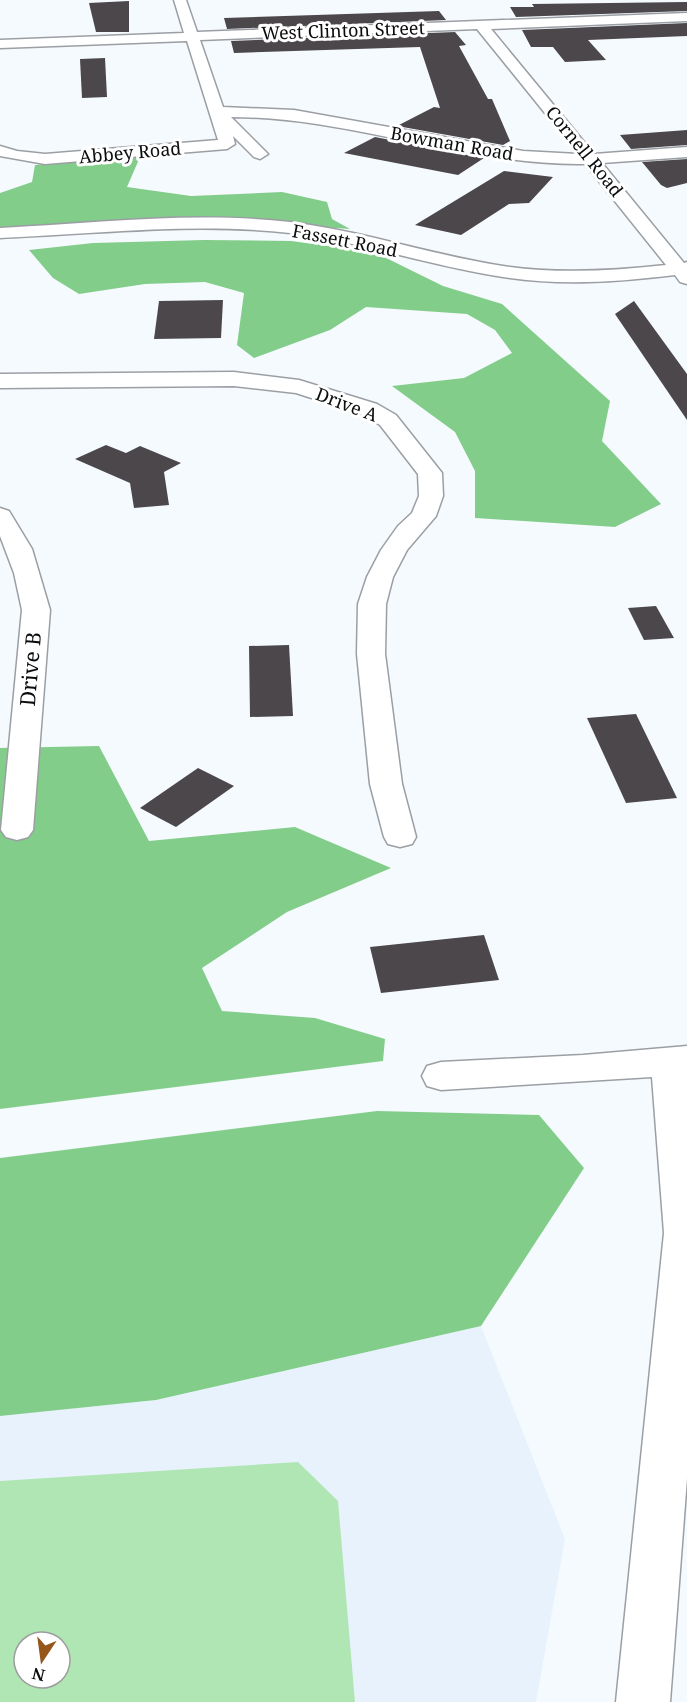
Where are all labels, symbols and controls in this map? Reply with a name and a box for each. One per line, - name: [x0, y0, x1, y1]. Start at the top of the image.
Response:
- street label: West Clinton Street: [261, 15, 425, 45]
- street label: Cornell Road: [541, 101, 629, 201]
- street label: Bowman Road: [389, 120, 515, 166]
- street label: Abbey Road: [78, 136, 182, 168]
- street label: Fassett Road: [290, 218, 400, 262]
- street label: Drive A: [312, 381, 382, 427]
- street label: Drive B: [13, 631, 47, 707]
- north arrow: [12, 1630, 72, 1690]
- text: N: [30, 1662, 47, 1687]

